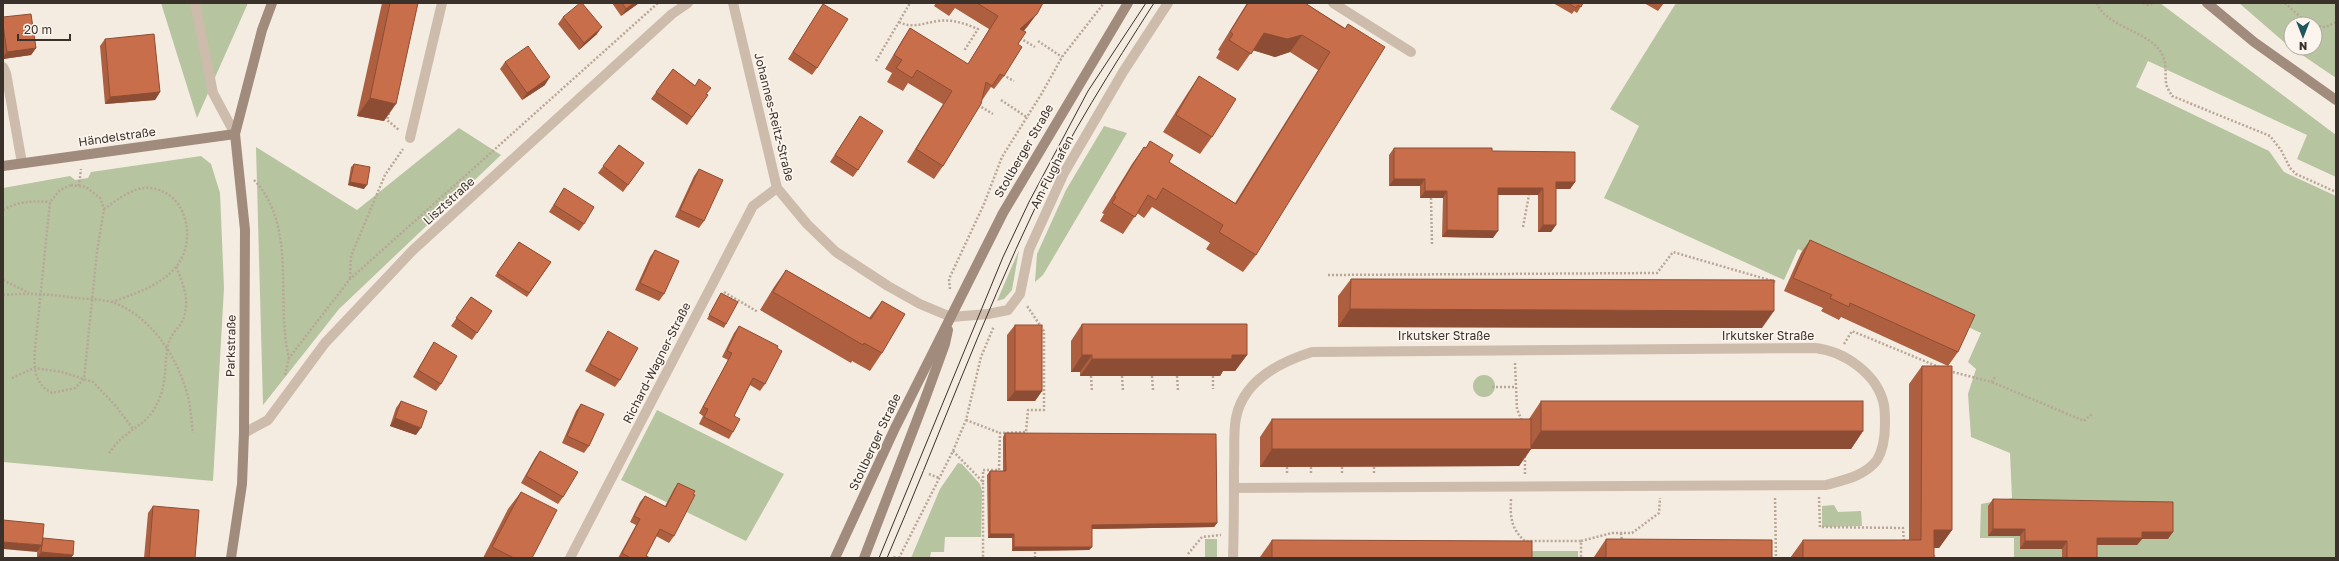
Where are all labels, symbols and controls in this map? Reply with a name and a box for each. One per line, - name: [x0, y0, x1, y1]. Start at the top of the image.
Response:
- scale bar: [18, 16, 70, 42]
- north arrow: [2283, 16, 2323, 56]
- text: 20 m: [24, 22, 52, 37]
- text: N: [2299, 40, 2307, 53]
- street label: Johannes-Reitz-Straße: [751, 51, 798, 183]
- street label: Stollberger Straße: [991, 101, 1056, 200]
- street label: Händelstraße: [77, 124, 157, 149]
- street label: Am Flughafen: [1027, 133, 1076, 211]
- street label: Lisztstraße: [420, 174, 477, 228]
- street label: Richard-Wagner-Straße: [619, 300, 694, 426]
- street label: Parkstraße: [222, 315, 239, 377]
- street label: Irkutsker Straße: [1398, 328, 1490, 343]
- street label: Irkutsker Straße: [1722, 328, 1814, 343]
- street label: Stollberger Straße: [845, 391, 904, 493]

